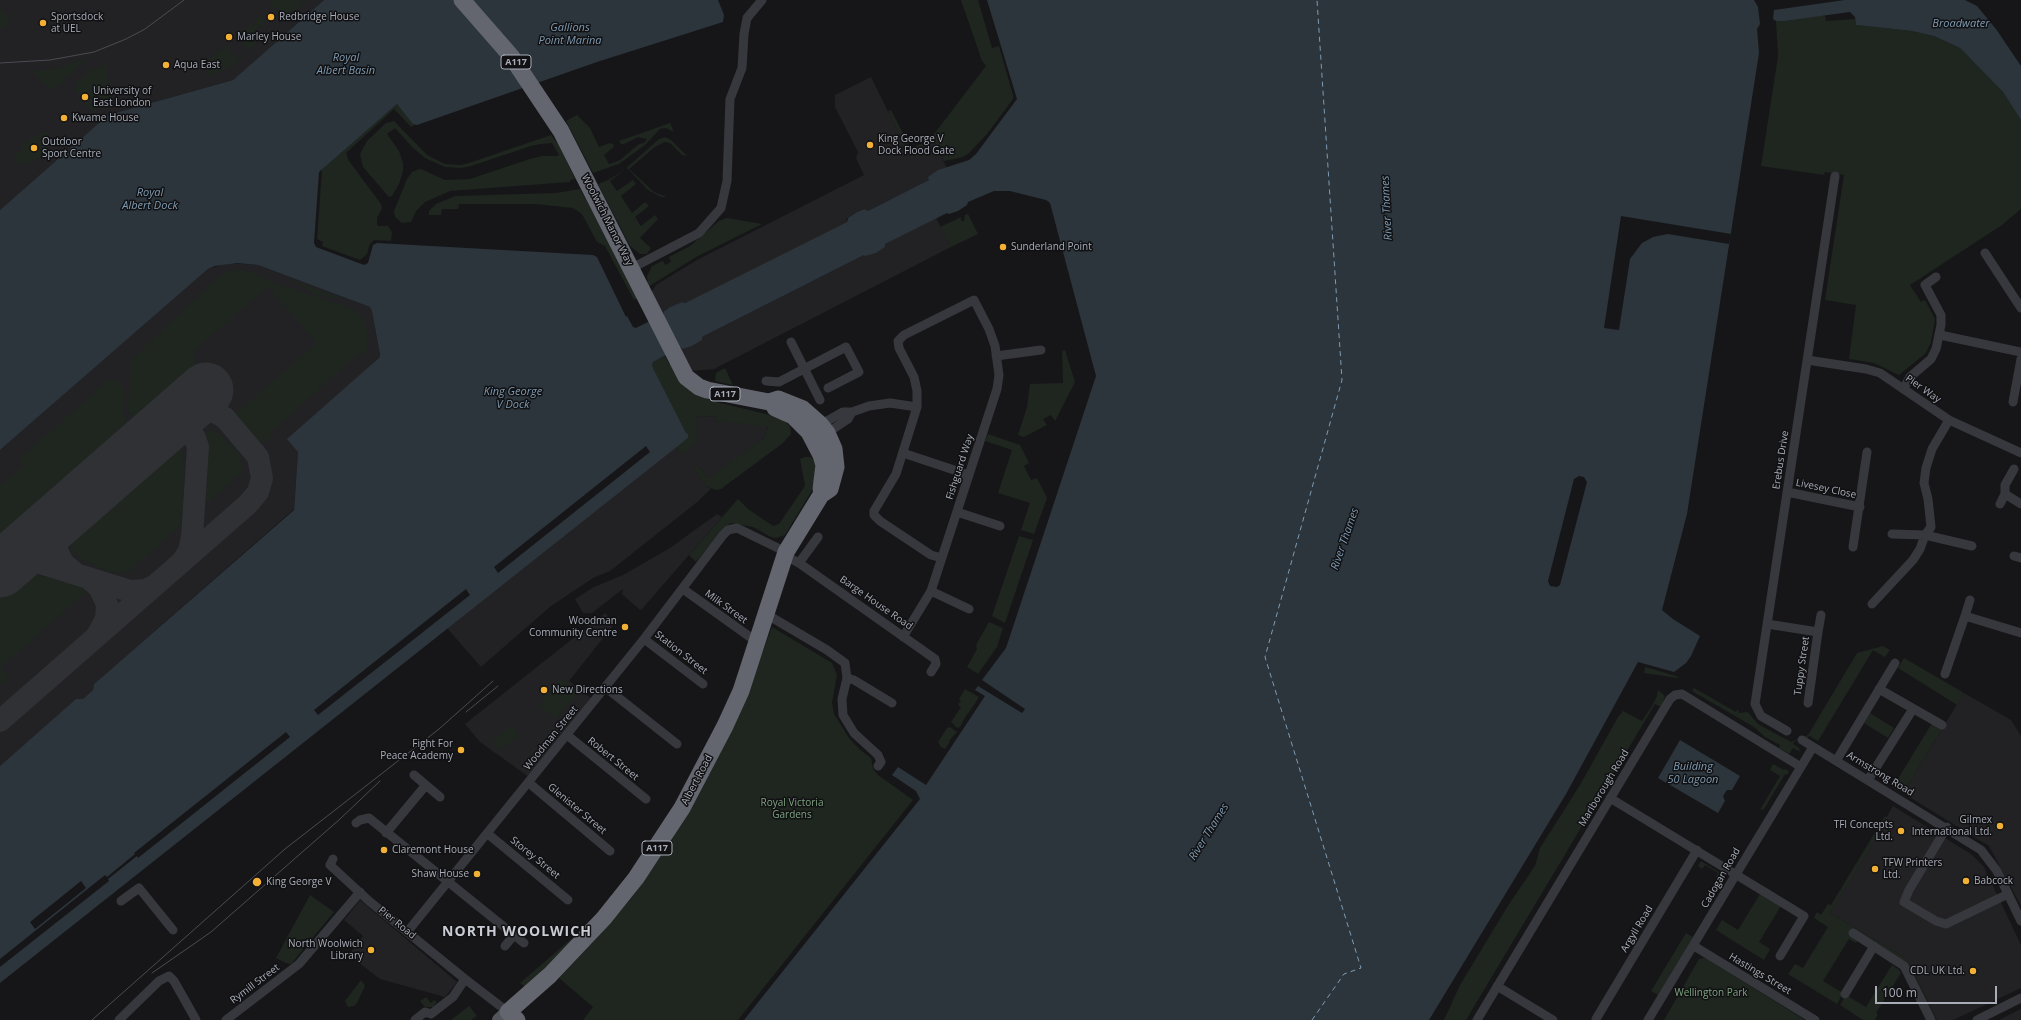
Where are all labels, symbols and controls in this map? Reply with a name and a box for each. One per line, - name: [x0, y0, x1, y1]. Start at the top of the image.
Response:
- place label: Sportsdock at UEL: [51, 11, 103, 34]
- place label: Redbridge House: [279, 11, 359, 23]
- marker: Redbridge House: [266, 12, 276, 22]
- water label: Broadwater: [1932, 17, 1990, 31]
- marker: Sportsdock at UEL: [38, 18, 48, 28]
- water label: Gallions Point Marina: [538, 21, 602, 47]
- place label: Marley House: [237, 31, 301, 43]
- marker: Marley House: [224, 32, 234, 42]
- water label: Royal Albert Basin: [317, 51, 375, 77]
- road number: A117: [501, 55, 531, 69]
- place label: Aqua East: [174, 59, 220, 71]
- marker: Aqua East: [161, 60, 171, 70]
- place label: University of East London: [93, 85, 151, 108]
- marker: University of East London: [80, 92, 90, 102]
- place label: Kwame House: [72, 112, 139, 124]
- marker: Kwame House: [59, 113, 69, 123]
- place label: King George V Dock Flood Gate: [878, 133, 954, 156]
- place label: Outdoor Sport Centre: [42, 136, 101, 160]
- marker: King George V Dock Flood Gate: [865, 140, 875, 150]
- marker: Outdoor Sport Centre: [29, 143, 39, 153]
- street label: Woolwich Manor Way: [579, 172, 635, 268]
- water label: River Thames: [1379, 175, 1395, 241]
- water label: Royal Albert Dock: [122, 186, 178, 212]
- place label: Sunderland Point: [1011, 241, 1092, 253]
- marker: Sunderland Point: [998, 242, 1008, 252]
- street label: Pier Way: [1903, 372, 1943, 406]
- water label: King George V Dock: [484, 385, 542, 411]
- road number: A117: [710, 387, 740, 401]
- street label: Erebus Drive: [1770, 430, 1792, 490]
- street label: Fishguard Way: [944, 433, 976, 501]
- street label: Livesey Close: [1795, 477, 1857, 501]
- water label: River Thames: [1328, 506, 1362, 572]
- street label: Barge House Road: [837, 573, 915, 633]
- street label: Milk Street: [702, 588, 750, 626]
- place label: Woodman Community Centre: [529, 615, 617, 638]
- marker: Woodman Community Centre: [620, 622, 630, 632]
- street label: Station Street: [652, 629, 710, 677]
- street label: Tuppy Street: [1792, 636, 1812, 696]
- place label: New Directions: [552, 684, 623, 696]
- marker: New Directions: [539, 685, 549, 695]
- street label: Woodman Street: [522, 704, 580, 772]
- street label: Robert Street: [585, 735, 641, 783]
- place label: Fight For Peace Academy: [380, 738, 453, 762]
- marker: Fight For Peace Academy: [456, 745, 466, 755]
- street label: Marlborough Road: [1576, 747, 1632, 829]
- street label: Armstrong Road: [1844, 749, 1916, 799]
- street label: Albert Road: [679, 753, 715, 807]
- water label: Building 50 Lagoon: [1668, 760, 1718, 786]
- street label: Glenister Street: [545, 781, 609, 837]
- park label: Royal Victoria Gardens: [761, 797, 823, 820]
- water label: River Thames: [1186, 801, 1232, 863]
- place label: Gilmex International Ltd.: [1912, 814, 1992, 838]
- place label: TFI Concepts Ltd.: [1834, 819, 1893, 842]
- marker: Gilmex International Ltd.: [1995, 821, 2005, 831]
- marker: TFI Concepts Ltd.: [1896, 826, 1906, 836]
- street label: Storey Street: [508, 834, 562, 882]
- road number: A117: [642, 841, 672, 855]
- place label: Claremont House: [392, 844, 474, 856]
- marker: Claremont House: [379, 845, 389, 855]
- street label: Cadogan Road: [1699, 846, 1743, 910]
- place label: TFW Printers Ltd.: [1883, 857, 1942, 880]
- marker: TFW Printers Ltd.: [1870, 864, 1880, 874]
- place label: Shaw House: [412, 868, 469, 880]
- marker: Shaw House: [472, 869, 482, 879]
- place label: Babcock: [1974, 875, 2013, 887]
- marker: King George V: [251, 876, 263, 888]
- place label: King George V: [266, 876, 331, 888]
- marker: Babcock: [1961, 876, 1971, 886]
- street label: Argyll Road: [1618, 903, 1656, 955]
- street label: Pier Road: [376, 904, 418, 942]
- district label: NORTH WOOLWICH: [442, 924, 592, 940]
- place label: North Woolwich Library: [288, 938, 363, 962]
- marker: North Woolwich Library: [366, 945, 376, 955]
- street label: Hastings Street: [1727, 951, 1793, 997]
- street label: Rymill Street: [228, 962, 282, 1006]
- place label: CDL UK Ltd.: [1910, 965, 1965, 977]
- marker: CDL UK Ltd.: [1968, 966, 1978, 976]
- scale bar: [1877, 978, 1999, 1004]
- text: 100 m: [1882, 984, 1917, 1001]
- park label: Wellington Park: [1674, 987, 1748, 999]

